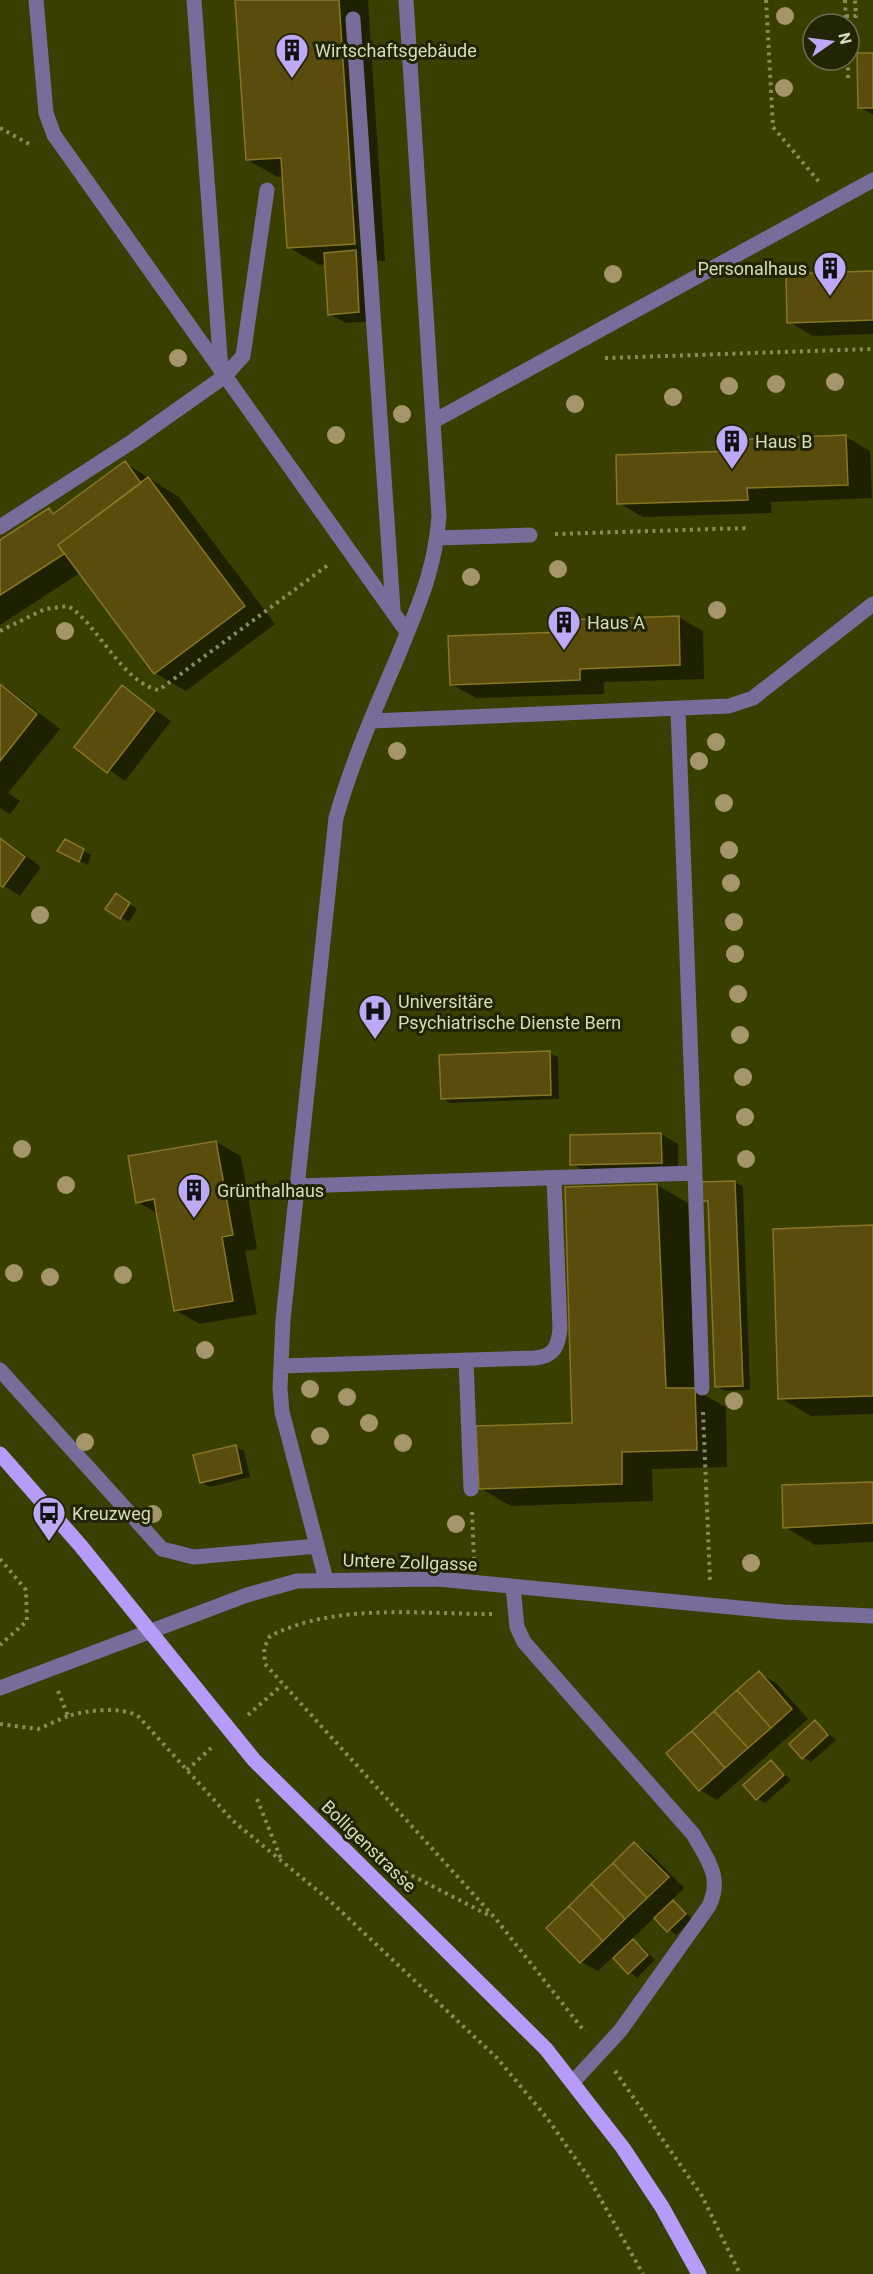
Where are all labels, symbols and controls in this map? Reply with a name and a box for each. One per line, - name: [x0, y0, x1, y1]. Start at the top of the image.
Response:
- north arrow: [801, 12, 861, 72]
- text: N: [834, 31, 856, 46]
- building icon: Wirtschaftsgebäude: [274, 32, 310, 79]
- place label: Wirtschaftsgebäude: [315, 40, 477, 61]
- building icon: Personalhaus: [812, 250, 848, 297]
- place label: Personalhaus: [698, 258, 807, 279]
- building icon: Haus B: [714, 423, 750, 470]
- place label: Haus B: [755, 431, 813, 452]
- building icon: Haus A: [546, 604, 582, 651]
- place label: Haus A: [587, 612, 645, 633]
- place label: Universitäre Psychiatrische Dienste Bern: [398, 991, 621, 1033]
- hospital icon: Universitäre Psychiatrische Dienste Bern: [357, 993, 393, 1040]
- building icon: Grünthalhaus: [176, 1172, 212, 1219]
- place label: Grünthalhaus: [217, 1180, 324, 1201]
- bus stop icon: Kreuzweg: [31, 1495, 67, 1542]
- place label: Kreuzweg: [72, 1503, 151, 1524]
- street label: Untere Zollgasse: [342, 1549, 478, 1575]
- street label: Bolligenstrasse: [317, 1796, 421, 1896]

